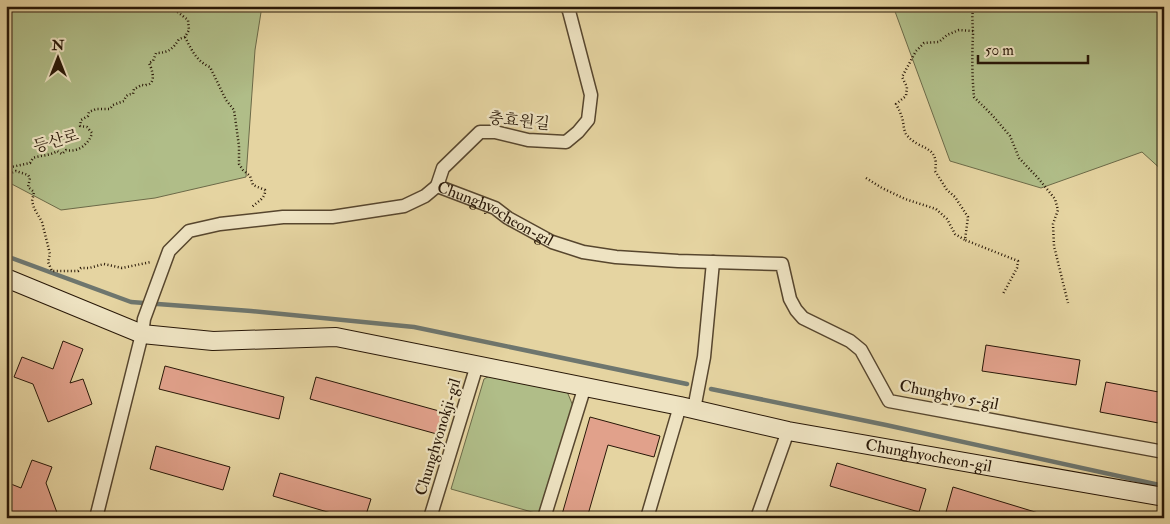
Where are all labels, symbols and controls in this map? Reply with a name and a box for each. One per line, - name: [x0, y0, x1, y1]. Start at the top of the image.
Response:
- north arrow: [32, 32, 82, 82]
- scale bar: [978, 32, 1088, 64]
- text: N: [51, 37, 65, 54]
- text: 50 m: [985, 41, 1014, 60]
- street label: 충효원길: [487, 108, 551, 134]
- street label: 등산로: [31, 125, 82, 157]
- street label: Chunghyocheon-gil: [434, 177, 557, 251]
- street label: Chunghyonokji-gil: [411, 376, 465, 498]
- street label: Chunghyo 5-gil: [898, 376, 1000, 414]
- street label: Chunghyocheon-gil: [864, 435, 993, 477]

